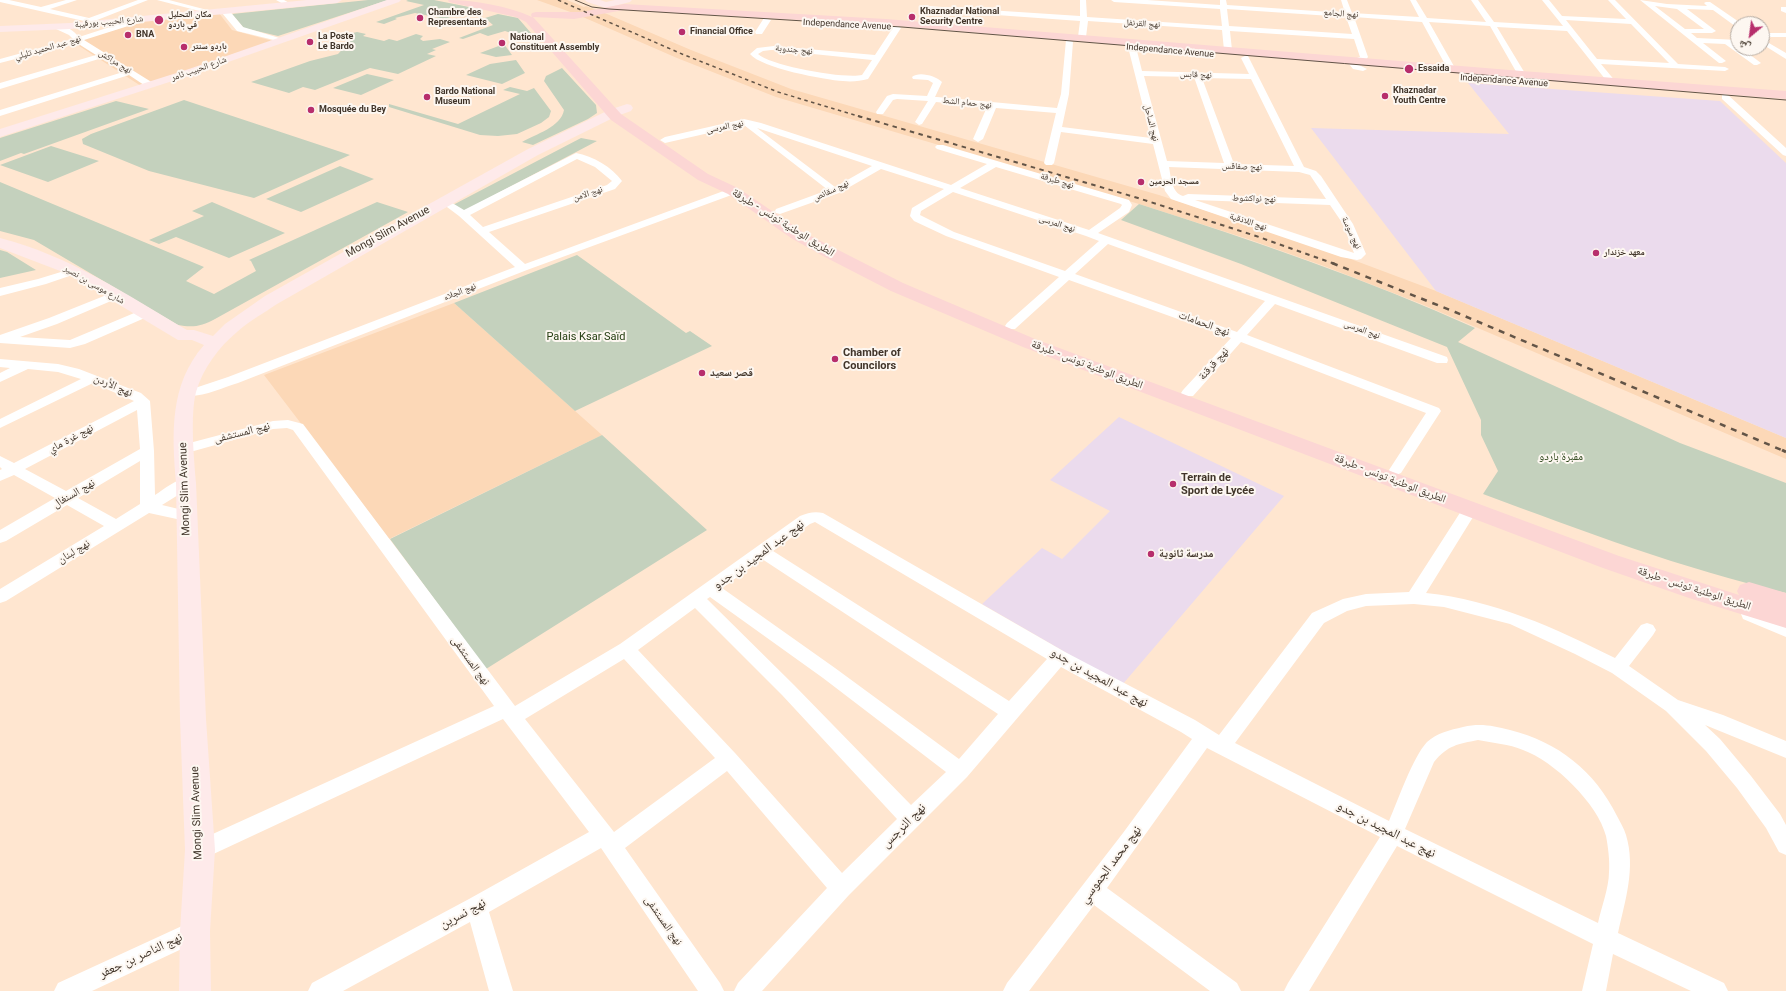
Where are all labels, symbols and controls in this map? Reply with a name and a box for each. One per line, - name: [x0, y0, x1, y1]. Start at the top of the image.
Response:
- place label: Khaznadar National Security Centre: [920, 7, 999, 28]
- street label: نهج الجامع: [1323, 7, 1359, 21]
- place label: Chambre des Representants: [428, 8, 487, 29]
- place label: مكان التحليل في باردو: [168, 10, 211, 31]
- marker: Khaznadar National Security Centre: [907, 12, 917, 22]
- marker: Chambre des Representants: [415, 13, 425, 23]
- street label: شارع الحبيب بورقيبة: [74, 14, 144, 30]
- marker: مكان التحليل في باردو: [153, 14, 165, 26]
- north arrow: [1730, 16, 1770, 56]
- street label: Independance Avenue: [803, 17, 891, 33]
- street label: نهج القرنفل: [1123, 17, 1161, 31]
- marker: Financial Office: [677, 27, 687, 37]
- place label: Financial Office: [690, 27, 753, 37]
- marker: BNA: [123, 30, 133, 40]
- place label: BNA: [136, 30, 154, 40]
- place label: La Poste Le Bardo: [318, 32, 354, 53]
- street label: نهج عبد الحميد تليلي: [14, 33, 82, 63]
- place label: National Constituent Assembly: [510, 33, 599, 54]
- marker: La Poste Le Bardo: [305, 37, 315, 47]
- marker: National Constituent Assembly: [497, 38, 507, 48]
- text: ش: [1736, 38, 1753, 55]
- marker: باردو سنتر: [179, 42, 189, 52]
- place label: باردو سنتر: [192, 42, 227, 52]
- street label: Independance Avenue: [1126, 42, 1214, 60]
- street label: نهج جندوبة: [775, 43, 813, 57]
- street label: نهج مراكش: [96, 48, 134, 76]
- street label: شارع الحبيب ثامر: [170, 54, 228, 84]
- marker: Essaida: [1403, 63, 1415, 75]
- place label: Essaida: [1418, 64, 1449, 74]
- street label: نهج قابس: [1180, 69, 1212, 81]
- street label: Independance Avenue: [1460, 73, 1548, 89]
- place label: Khaznadar Youth Centre: [1393, 86, 1446, 107]
- place label: Bardo National Museum: [435, 87, 495, 108]
- marker: Khaznadar Youth Centre: [1380, 91, 1390, 101]
- marker: Bardo National Museum: [422, 92, 432, 102]
- street label: نهج حمام الشط: [942, 95, 992, 111]
- street label: نهج الساحل: [1141, 104, 1161, 142]
- marker: Mosquée du Bey: [306, 105, 316, 115]
- place label: Mosquée du Bey: [319, 105, 386, 115]
- street label: نهج المرسى: [705, 118, 745, 136]
- street label: نهج صفاقس: [1222, 161, 1262, 173]
- street label: نهج طبرقة: [1039, 171, 1075, 191]
- marker: مسجد الحرمين: [1136, 177, 1146, 187]
- place label: مسجد الحرمين: [1149, 177, 1199, 187]
- street label: نهج سقانص: [811, 178, 851, 204]
- street label: نهج الامن: [572, 184, 604, 204]
- street label: الطريق الوطنية تونس - طبرقة: [729, 186, 837, 260]
- street label: نهج نواكشوط: [1232, 193, 1276, 205]
- street label: Mongi Slim Avenue: [344, 204, 432, 260]
- street label: نهج اللاذقية: [1228, 211, 1268, 233]
- street label: نهج المرسى: [1037, 213, 1077, 235]
- street label: نهج سوسة: [1339, 215, 1363, 251]
- marker: معهد خزندار: [1591, 248, 1601, 258]
- place label: معهد خزندار: [1604, 248, 1645, 258]
- street label: شارع موسى بن نصير: [62, 263, 126, 307]
- street label: نهج الجلاء: [442, 281, 478, 303]
- street label: نهج الحمامات: [1177, 309, 1231, 339]
- street label: نهج المرسى: [1342, 318, 1382, 342]
- park label: Palais Ksar Saïd: [546, 330, 626, 344]
- street label: الطريق الوطنية تونس - طبرقة: [1029, 338, 1145, 392]
- street label: نهج قرقنة: [1196, 345, 1232, 383]
- place label: Chamber of Councilors: [843, 346, 901, 372]
- marker: Chamber of Councilors: [830, 354, 840, 364]
- place label: قصر سعيد: [710, 366, 753, 380]
- marker: قصر سعيد: [697, 368, 707, 378]
- street label: نهج الأردن: [92, 372, 134, 400]
- street label: نهج المستشفى: [213, 420, 271, 446]
- street label: نهج غرة ماي: [46, 422, 96, 456]
- street label: Mongi Slim Avenue: [177, 442, 193, 536]
- park label: مقبرة باردو: [1539, 450, 1583, 464]
- street label: الطريق الوطنية تونس - طبرقة: [1332, 452, 1448, 506]
- place label: Terrain de Sport de Lycée: [1181, 471, 1254, 497]
- street label: نهج السنغال: [51, 477, 97, 511]
- marker: Terrain de Sport de Lycée: [1168, 479, 1178, 489]
- street label: نهج عبد المجيد بن جدو: [710, 517, 808, 593]
- street label: نهج لبنان: [55, 537, 93, 567]
- place label: مدرسة ثانوية: [1159, 547, 1213, 561]
- marker: مدرسة ثانوية: [1146, 549, 1156, 559]
- street label: الطريق الوطنية تونس - طبرقة: [1636, 564, 1752, 614]
- street label: نهج المستشفى: [448, 634, 492, 688]
- street label: نهج عبد المجيد بن جدو: [1048, 645, 1150, 711]
- street label: Mongi Slim Avenue: [189, 766, 205, 860]
- street label: نهج عبد المجيد بن جدو: [1334, 798, 1438, 862]
- street label: نهج النرجس: [878, 800, 930, 852]
- street label: نهج محمد الجموسي: [1077, 823, 1145, 907]
- street label: نهج المستشفى: [641, 894, 685, 948]
- street label: نهج نسرين: [437, 895, 489, 933]
- street label: نهج الناصر بن جعفر: [97, 930, 185, 982]

